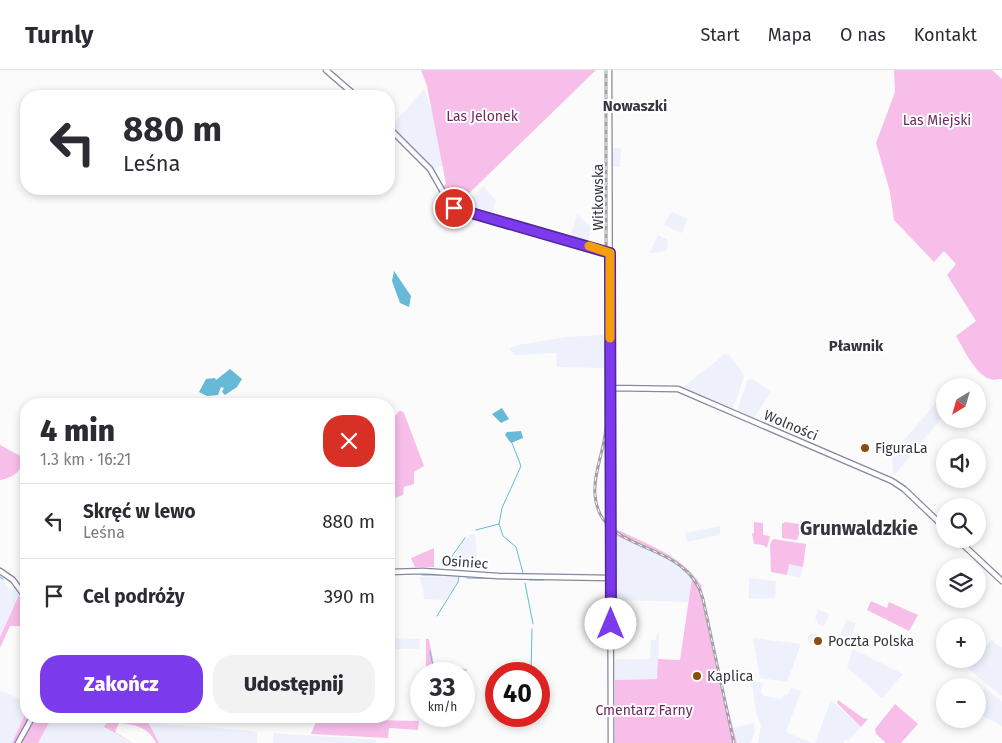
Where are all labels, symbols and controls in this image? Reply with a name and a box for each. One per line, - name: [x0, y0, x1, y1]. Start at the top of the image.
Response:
- text: Turnly: [25, 21, 94, 49]
- text: Start: [700, 24, 740, 46]
- text: Mapa: [768, 24, 812, 46]
- text: O nas: [840, 24, 886, 46]
- text: Kontakt: [914, 24, 977, 46]
- district label: Nowaszki: [603, 97, 667, 115]
- text: 880 m: [123, 108, 222, 150]
- park label: Las Jelonek: [446, 108, 519, 125]
- icon: left: [40, 110, 105, 175]
- park label: Las Miejski: [903, 112, 971, 129]
- text: Leśna: [123, 150, 181, 177]
- street label: Witkowska: [590, 164, 607, 230]
- pin: [433, 187, 475, 229]
- icon: arrive: [440, 194, 468, 222]
- district label: Pławnik: [829, 337, 884, 355]
- north arrow: [936, 378, 986, 428]
- map controls: [936, 378, 986, 728]
- street label: Wolności: [761, 406, 820, 444]
- text: 4 min: [40, 413, 115, 449]
- button: close: [323, 415, 375, 467]
- button: sound: [936, 438, 986, 488]
- place label: FiguraLa: [875, 440, 928, 457]
- marker: FiguraLa: [859, 442, 871, 454]
- text: 1.3 km · 16:21: [40, 450, 131, 469]
- button: search: [936, 498, 986, 548]
- text: Skręć w lewo: [83, 500, 196, 523]
- icon: left: [40, 507, 68, 535]
- text: 880 m: [322, 510, 375, 533]
- district label: Grunwaldzkie: [800, 517, 918, 540]
- text: Leśna: [83, 523, 125, 542]
- street label: Osiniec: [441, 552, 489, 573]
- button: layers: [936, 558, 986, 608]
- icon: arrive: [40, 582, 68, 610]
- text: Cel podróży: [83, 585, 185, 608]
- text: 390 m: [324, 585, 375, 608]
- position arrow: [584, 597, 636, 649]
- button: +: [936, 618, 986, 668]
- place label: Poczta Polska: [828, 633, 914, 650]
- marker: Poczta Polska: [812, 635, 824, 647]
- button: Zakończ: [40, 655, 203, 713]
- button: Udostępnij: [213, 655, 375, 713]
- speed limit sign: 40: [485, 662, 550, 727]
- place label: Kaplica: [707, 668, 753, 685]
- marker: Kaplica: [691, 670, 703, 682]
- text: 33: [429, 673, 456, 703]
- button: −: [936, 678, 986, 728]
- text: km/h: [428, 700, 457, 714]
- park label: Cmentarz Farny: [595, 702, 693, 719]

